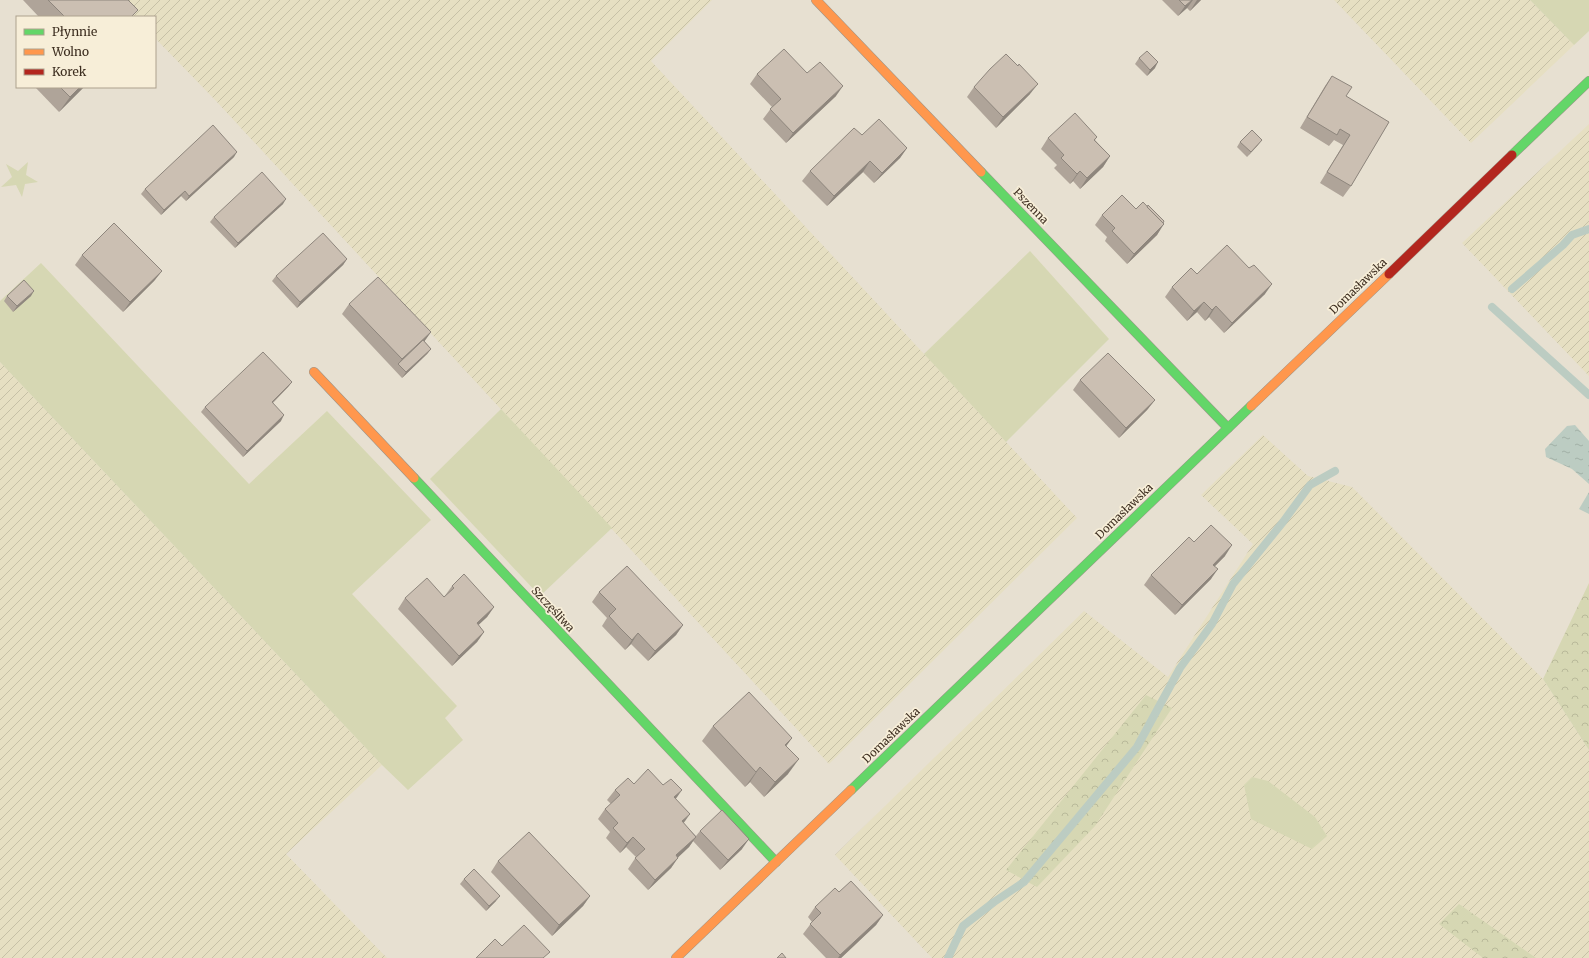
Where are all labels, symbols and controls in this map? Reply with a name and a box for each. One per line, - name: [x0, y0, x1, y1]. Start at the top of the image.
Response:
- legend: [16, 16, 156, 88]
- text: Płynnie: [52, 24, 97, 39]
- text: Wolno: [51, 44, 89, 59]
- text: Korek: [52, 64, 87, 79]
- street label: Pszenna: [1010, 185, 1052, 227]
- street label: Domasławska: [1326, 255, 1390, 317]
- street label: Domasławska: [1092, 480, 1156, 542]
- street label: Szczęśliwa: [528, 583, 578, 635]
- street label: Domasławska: [859, 704, 923, 766]

